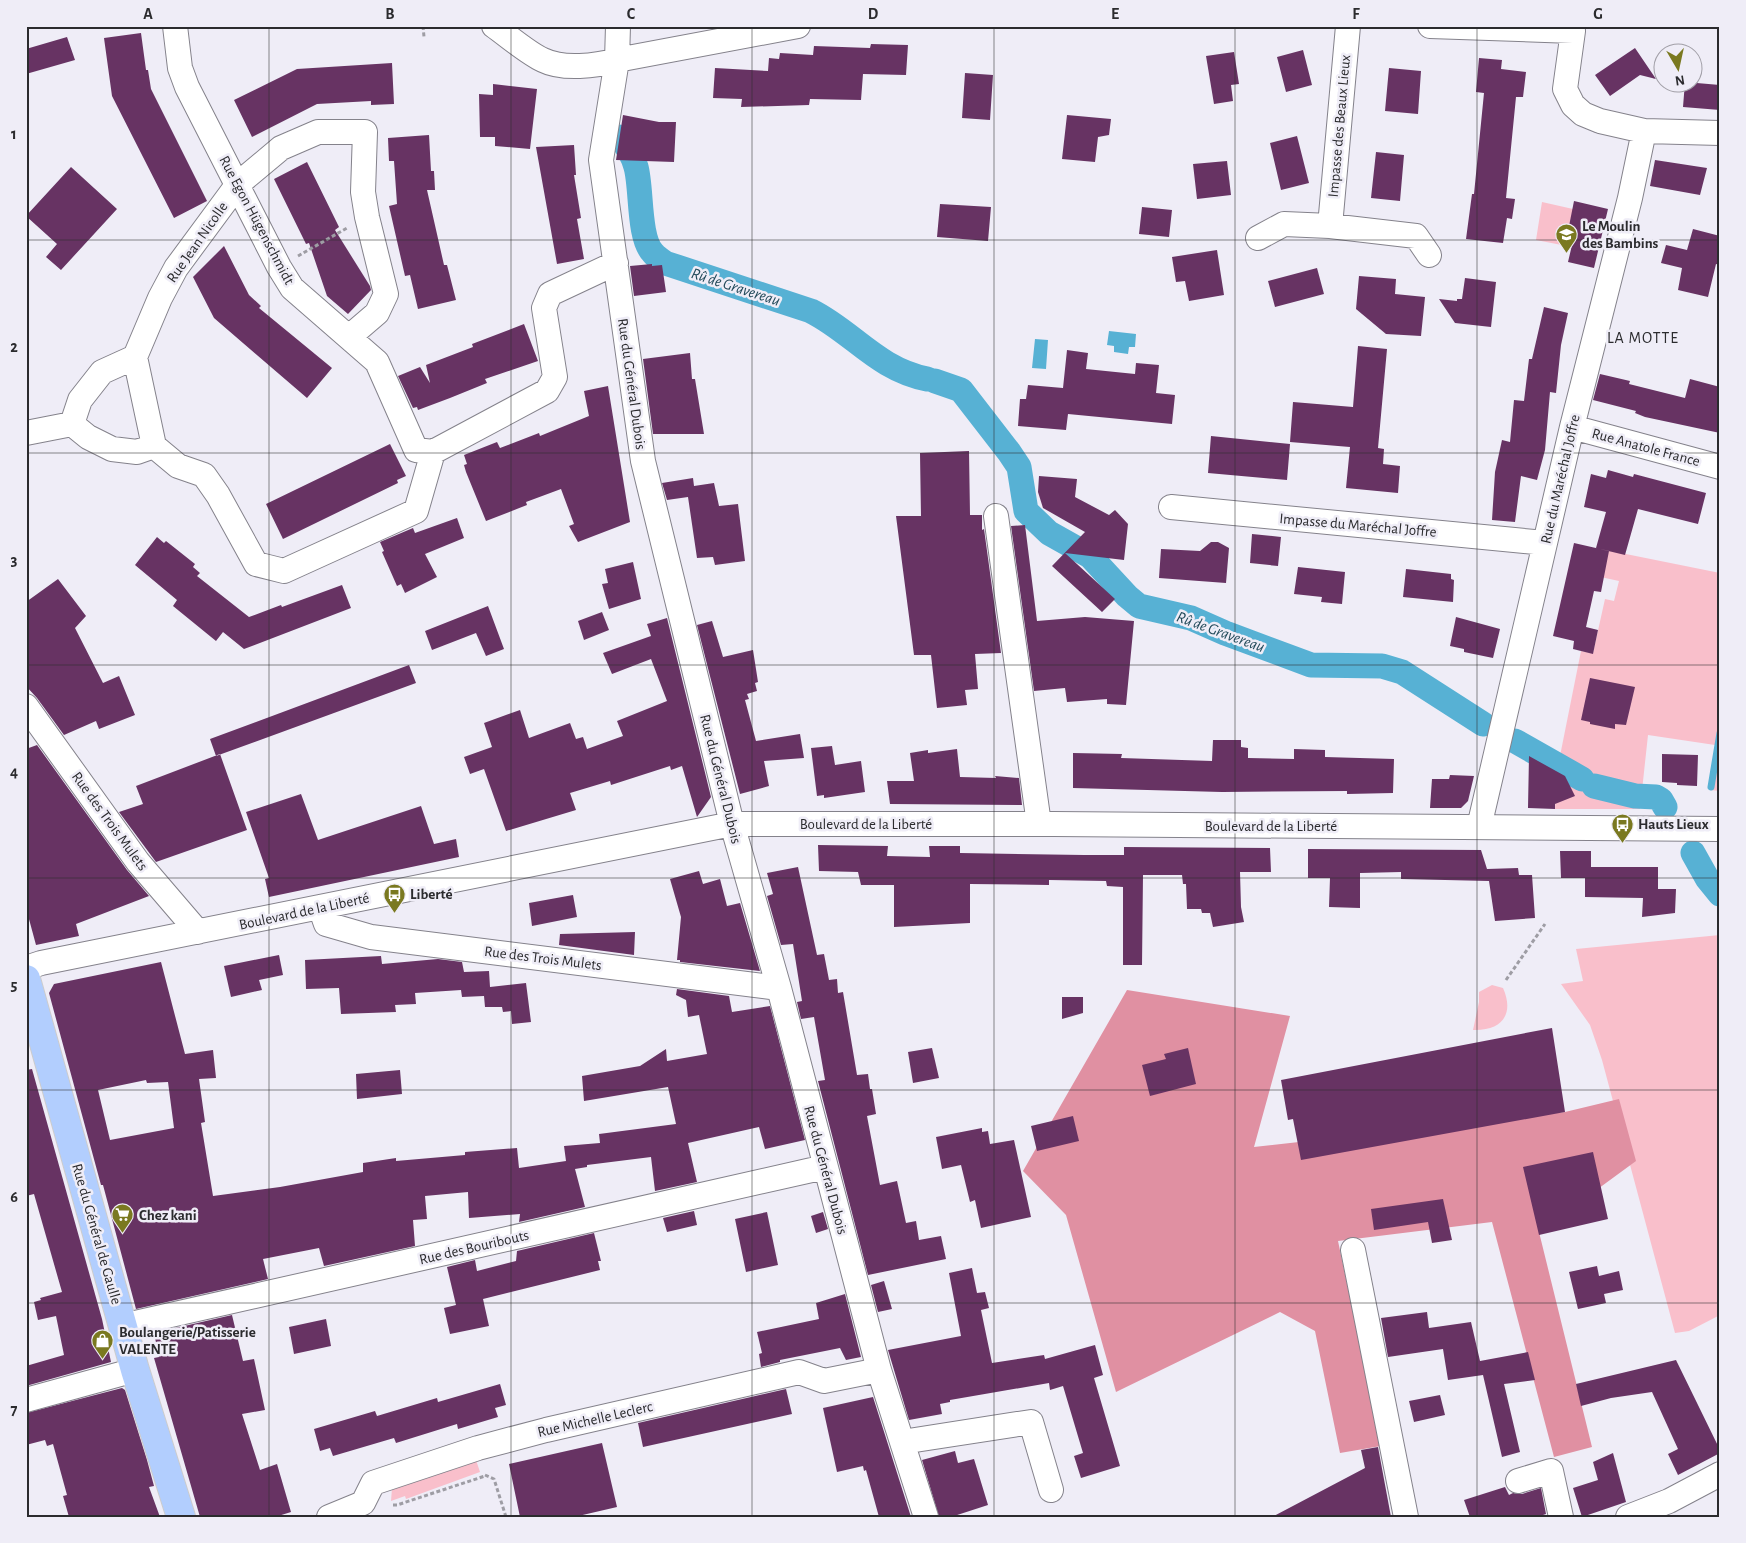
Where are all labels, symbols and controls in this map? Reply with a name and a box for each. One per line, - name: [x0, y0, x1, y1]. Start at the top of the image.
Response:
- text: A: [143, 6, 153, 22]
- text: B: [385, 6, 395, 22]
- text: C: [627, 6, 636, 22]
- text: D: [868, 6, 879, 22]
- text: E: [1111, 6, 1119, 22]
- text: F: [1352, 6, 1360, 22]
- text: G: [1593, 6, 1603, 22]
- north arrow: [1654, 42, 1704, 92]
- street label: Impasse des Beaux Lieux: [1326, 54, 1353, 198]
- text: N: [1674, 72, 1686, 88]
- text: 1: [11, 126, 17, 142]
- street label: Rue Egon Hügenschmidt: [216, 153, 297, 287]
- street label: Rue Jean Nicolle: [164, 199, 231, 285]
- place label: Le Moulin des Bambins: [1582, 219, 1659, 251]
- school or university icon: Le Moulin des Bambins: [1554, 223, 1578, 254]
- water label: Rû de Gravereau: [689, 265, 782, 309]
- street label: Rue du Général Dubois: [615, 317, 648, 451]
- district label: LA MOTTE: [1607, 330, 1679, 346]
- text: 2: [10, 339, 18, 355]
- street label: Rue du Maréchal Joffre: [1538, 413, 1583, 545]
- street label: Rue Anatole France: [1590, 426, 1702, 469]
- street label: Impasse du Maréchal Joffre: [1279, 511, 1437, 540]
- text: 3: [11, 552, 18, 568]
- water label: Rû de Gravereau: [1175, 609, 1267, 655]
- street label: Rue du Général Dubois: [697, 713, 744, 845]
- text: 4: [10, 764, 18, 780]
- street label: Rue des Trois Mulets: [69, 769, 150, 873]
- bus stop icon: Hauts Lieux: [1610, 812, 1634, 843]
- street label: Boulevard de la Liberté: [800, 817, 932, 832]
- place label: Hauts Lieux: [1638, 817, 1709, 832]
- street label: Boulevard de la Liberté: [1205, 819, 1337, 834]
- bus stop icon: Liberté: [382, 882, 406, 913]
- place label: Liberté: [410, 887, 453, 902]
- street label: Boulevard de la Liberté: [238, 890, 371, 933]
- street label: Rue des Trois Mulets: [483, 944, 602, 973]
- text: 5: [11, 977, 18, 993]
- street label: Rue du Général Dubois: [801, 1104, 850, 1236]
- street label: Rue du Général de Gaulle: [69, 1162, 124, 1306]
- text: 6: [10, 1189, 18, 1205]
- supermarket icon: Chez kani: [111, 1203, 135, 1234]
- place label: Chez kani: [139, 1208, 197, 1223]
- street label: Rue des Bouribouts: [418, 1228, 530, 1267]
- place label: Boulangerie/Patisserie VALENTE: [119, 1325, 256, 1357]
- shop icon: Boulangerie/Patisserie VALENTE: [91, 1329, 115, 1360]
- street label: Rue Michelle Leclerc: [536, 1399, 654, 1440]
- text: 7: [11, 1402, 18, 1418]

